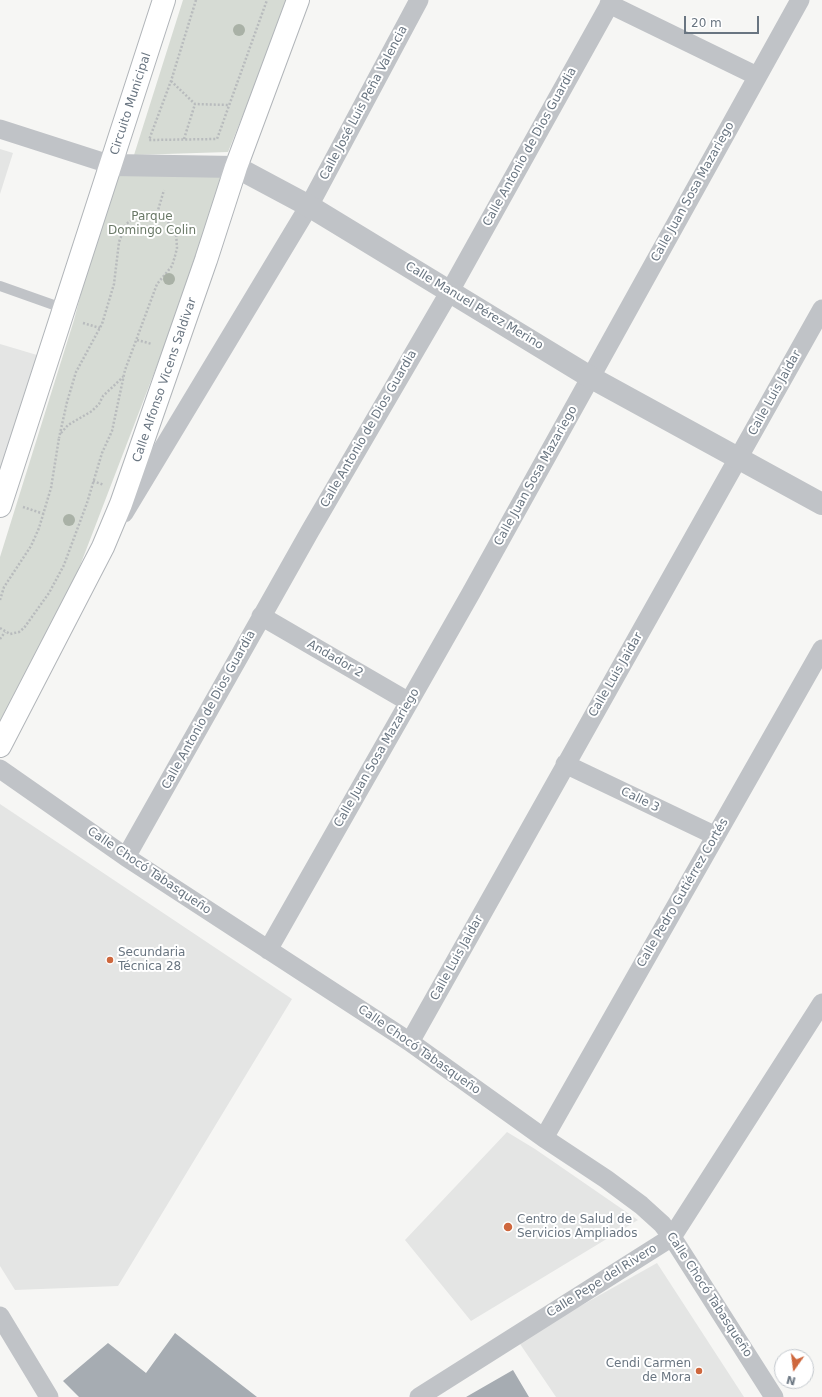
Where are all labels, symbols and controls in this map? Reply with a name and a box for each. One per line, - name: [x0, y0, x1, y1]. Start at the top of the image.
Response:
- scale bar: [686, 8, 761, 34]
- text: 20 m: [691, 16, 722, 30]
- street label: Calle José Luis Peña Valencia: [317, 23, 411, 183]
- street label: Circuito Municipal: [108, 51, 154, 157]
- street label: Calle Antonio de Dios Guardia: [480, 65, 580, 229]
- street label: Calle Juan Sosa Mazariego: [648, 119, 738, 265]
- park label: Parque Domingo Colin: [108, 210, 196, 238]
- street label: Calle Manuel Pérez Merino: [402, 259, 546, 353]
- street label: Calle Alfonso Vicens Saldivar: [130, 296, 200, 464]
- street label: Calle Antonio de Dios Guardia: [318, 348, 420, 510]
- street label: Calle Luis Jaidar: [746, 348, 804, 438]
- street label: Calle Juan Sosa Mazariego: [491, 403, 581, 549]
- street label: Calle Antonio de Dios Guardia: [159, 628, 259, 792]
- street label: Calle Luis Jaidar: [586, 630, 646, 720]
- street label: Andador 2: [304, 637, 366, 681]
- street label: Calle Juan Sosa Mazariego: [331, 686, 423, 830]
- street label: Calle 3: [618, 784, 662, 816]
- street label: Calle Pedro Gutiérrez Cortés: [634, 816, 732, 970]
- street label: Calle Chocó Tabasqueño: [84, 824, 214, 918]
- street label: Calle Luis Jaidar: [428, 913, 486, 1003]
- place label: Secundaria Técnica 28: [118, 946, 185, 974]
- marker: Secundaria Técnica 28: [105, 955, 115, 965]
- street label: Calle Chocó Tabasqueño: [355, 1002, 483, 1098]
- place label: Centro de Salud de Servicios Ampliados: [517, 1213, 637, 1241]
- marker: Centro de Salud de Servicios Ampliados: [502, 1221, 514, 1233]
- street label: Calle Chocó Tabasqueño: [663, 1230, 755, 1360]
- street label: Calle Pepe del Rivero: [544, 1241, 660, 1321]
- north arrow: [774, 1349, 814, 1389]
- place label: Cendi Carmen de Mora: [606, 1357, 691, 1385]
- marker: Cendi Carmen de Mora: [694, 1366, 704, 1376]
- text: N: [785, 1373, 797, 1388]

